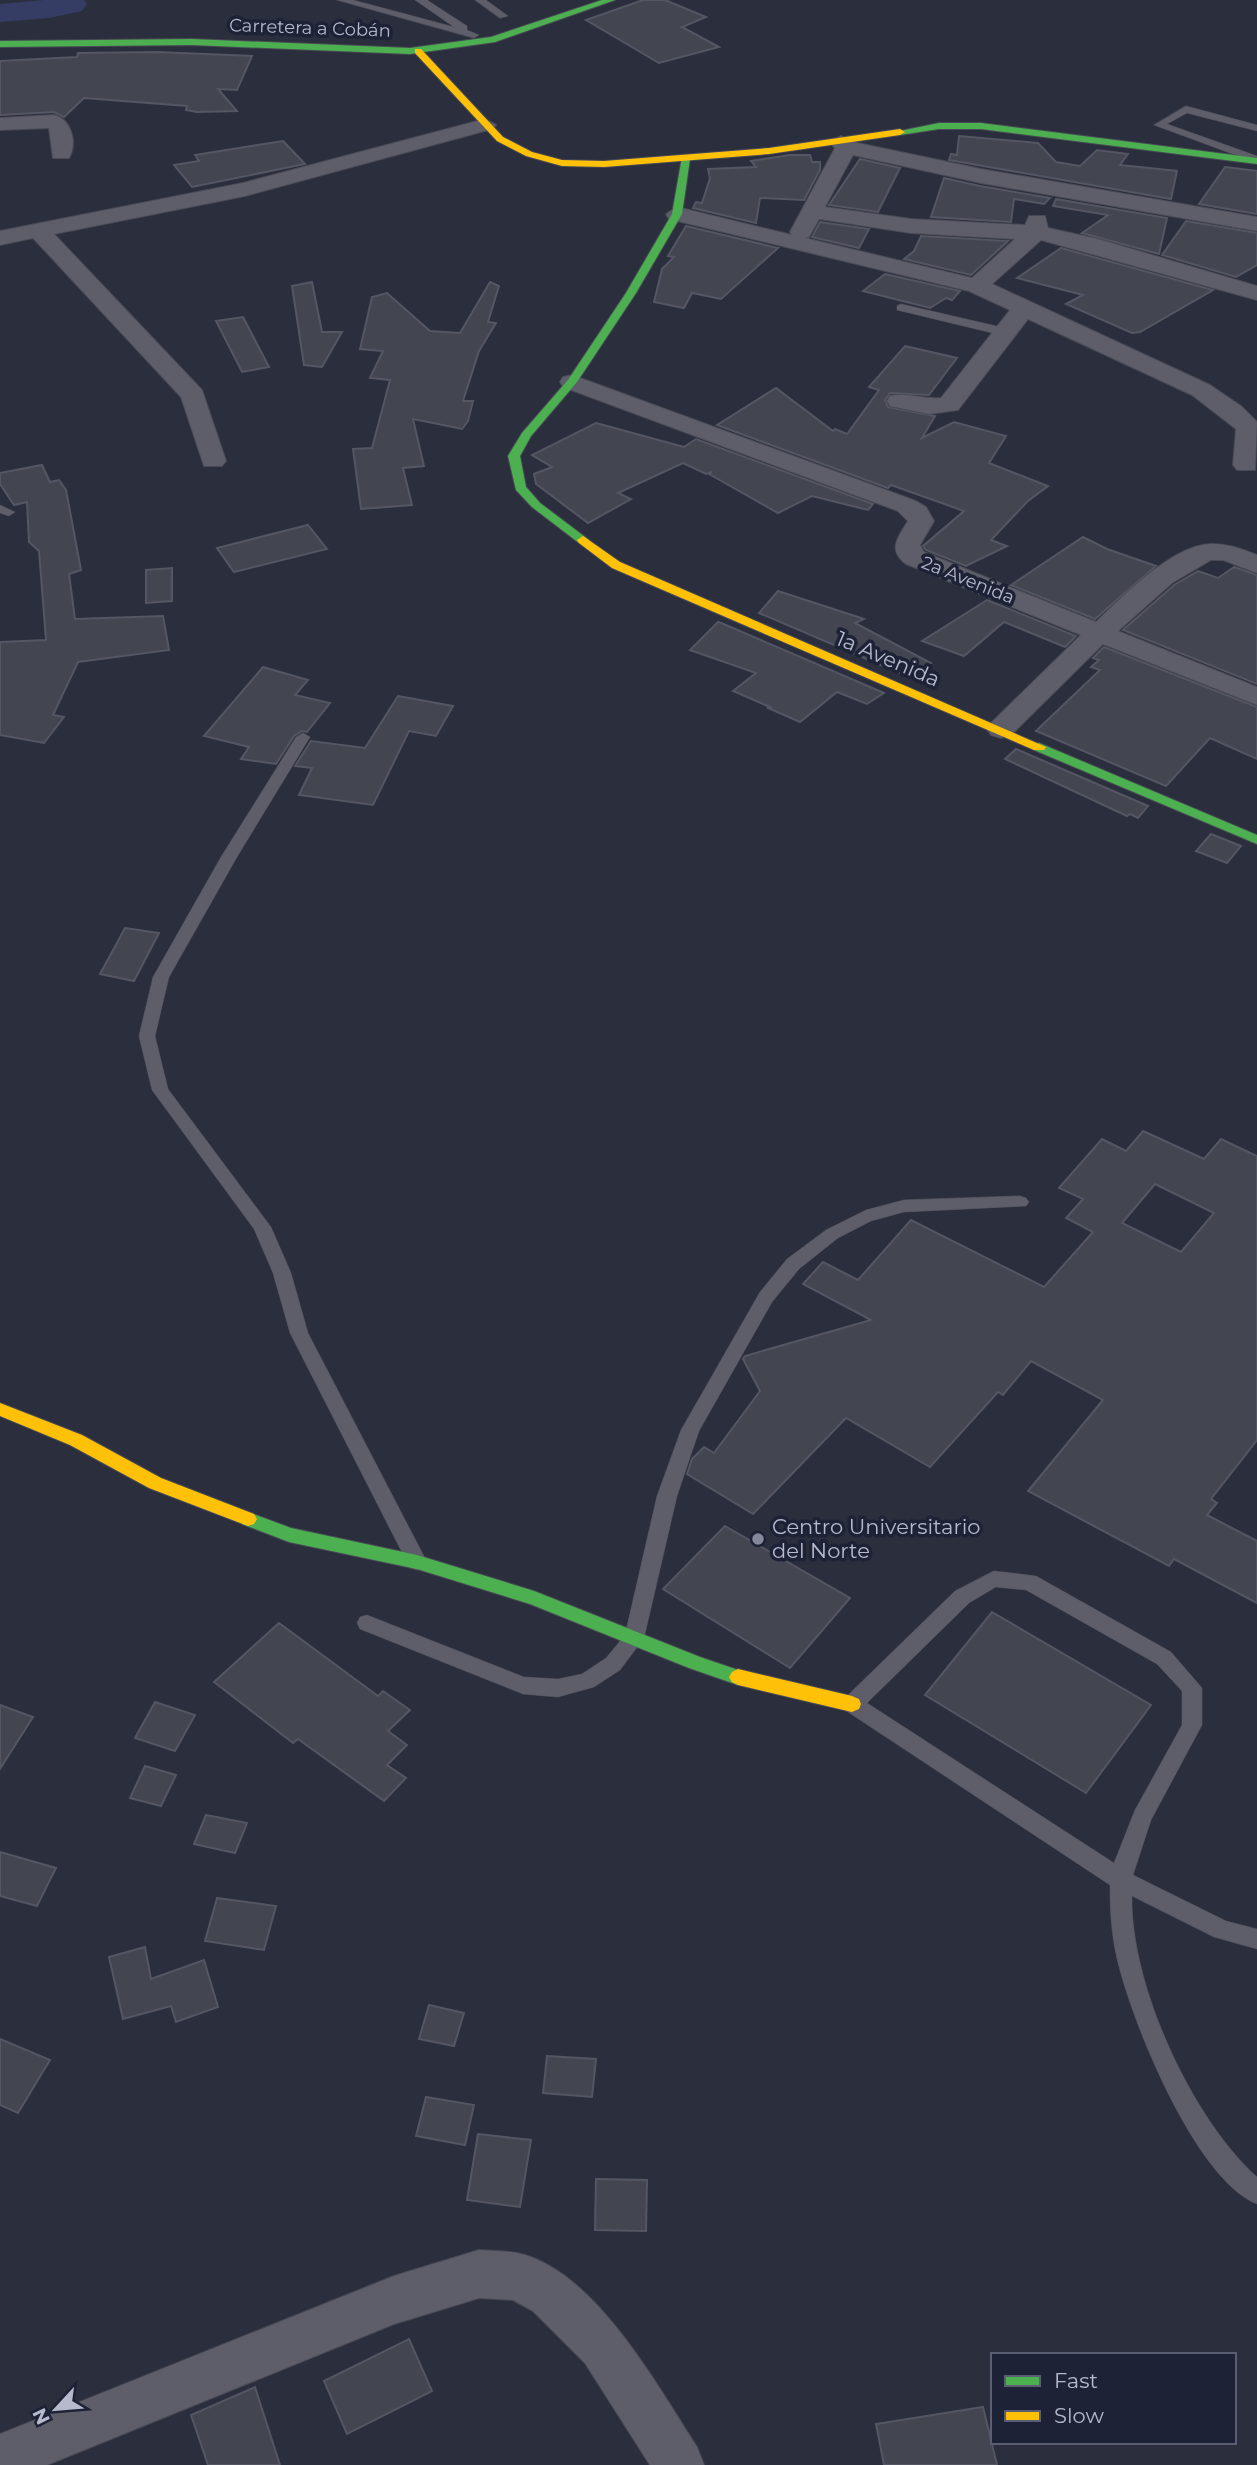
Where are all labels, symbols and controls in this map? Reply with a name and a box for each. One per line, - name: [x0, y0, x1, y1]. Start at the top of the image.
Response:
- street label: Carretera a Cobán: [229, 14, 391, 42]
- street label: 2a Avenida: [918, 551, 1018, 609]
- street label: 1a Avenida: [833, 626, 944, 692]
- place label: Centro Universitario del Norte: [772, 1514, 981, 1563]
- marker: Centro Universitario del Norte: [750, 1531, 766, 1547]
- legend: [991, 2353, 1236, 2444]
- text: Fast: [1054, 2368, 1098, 2393]
- north arrow: [21, 2374, 91, 2444]
- text: Slow: [1054, 2403, 1104, 2428]
- text: N: [27, 2404, 55, 2428]

